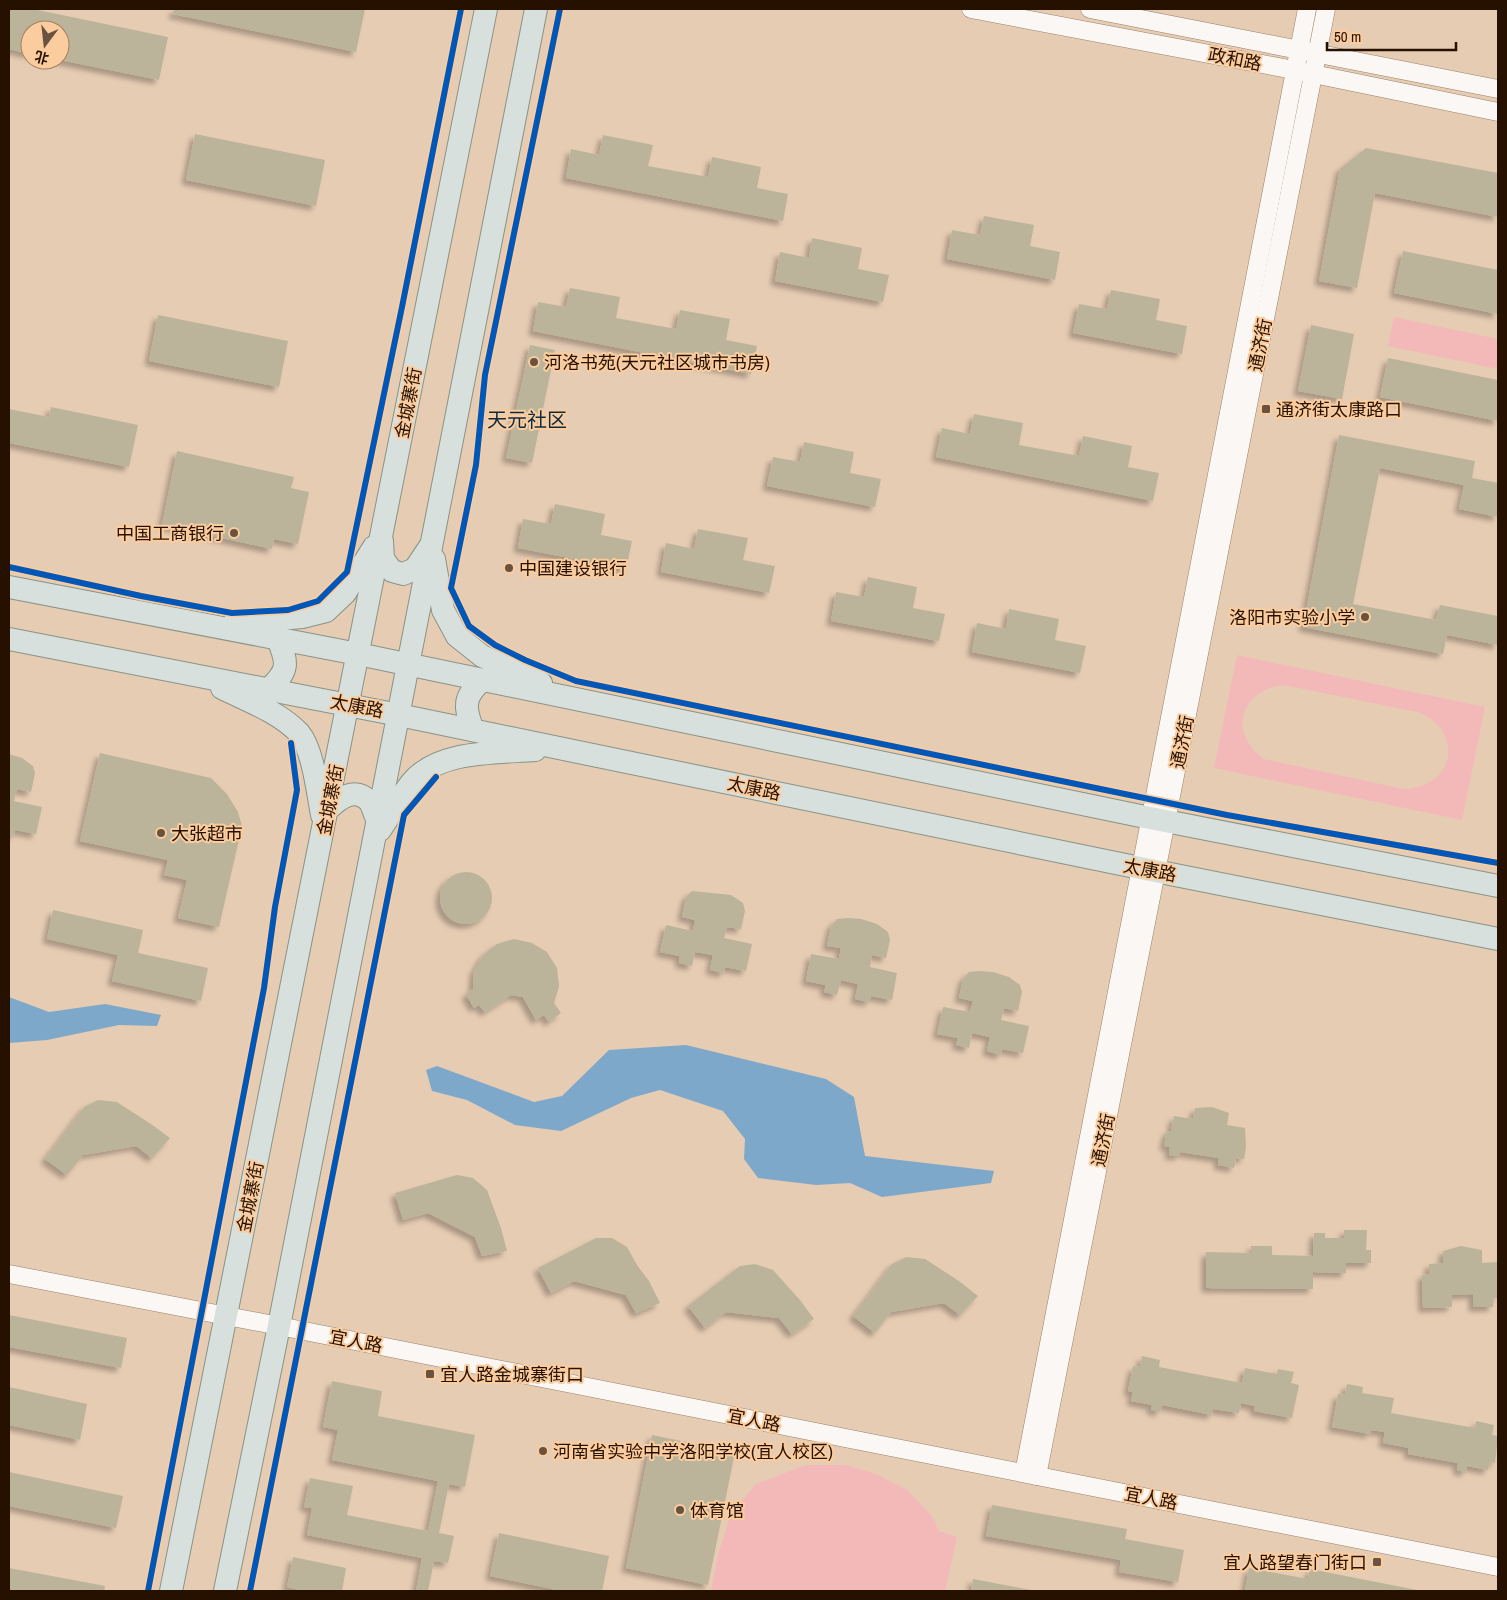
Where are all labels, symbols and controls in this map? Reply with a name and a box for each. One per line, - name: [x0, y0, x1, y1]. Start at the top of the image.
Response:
- north arrow: [20, 20, 70, 70]
- scale bar: [1327, 20, 1456, 52]
- text: 50 m: [1334, 26, 1361, 47]
- street label: 政和路: [1206, 42, 1264, 76]
- text: 北: [33, 47, 51, 68]
- street label: 通济街: [1243, 316, 1277, 374]
- place label: 河洛书苑(天元社区城市书房): [544, 350, 770, 375]
- marker: 河洛书苑(天元社区城市书房): [528, 356, 540, 368]
- street label: 金城寨街: [389, 365, 427, 441]
- place label: 通济街太康路口: [1276, 397, 1402, 422]
- marker: 通济街太康路口: [1260, 403, 1272, 415]
- district label: 天元社区: [487, 406, 567, 433]
- place label: 中国工商银行: [116, 521, 224, 546]
- marker: 中国工商银行: [228, 527, 240, 539]
- place label: 中国建设银行: [519, 556, 627, 581]
- marker: 中国建设银行: [503, 562, 515, 574]
- place label: 洛阳市实验小学: [1229, 605, 1355, 630]
- marker: 洛阳市实验小学: [1359, 611, 1371, 623]
- street label: 太康路: [328, 689, 386, 723]
- street label: 通济街: [1165, 713, 1199, 771]
- street label: 金城寨街: [311, 762, 349, 838]
- street label: 太康路: [725, 770, 783, 806]
- place label: 大张超市: [171, 821, 243, 846]
- marker: 大张超市: [155, 827, 167, 839]
- street label: 太康路: [1121, 853, 1179, 887]
- street label: 通济街: [1086, 1111, 1120, 1169]
- street label: 金城寨街: [231, 1159, 269, 1235]
- street label: 宜人路: [327, 1324, 385, 1358]
- place label: 宜人路金城寨街口: [440, 1362, 584, 1387]
- marker: 宜人路金城寨街口: [424, 1368, 436, 1380]
- street label: 宜人路: [725, 1403, 783, 1437]
- place label: 河南省实验中学洛阳学校(宜人校区): [553, 1439, 833, 1464]
- marker: 河南省实验中学洛阳学校(宜人校区): [537, 1445, 549, 1457]
- street label: 宜人路: [1122, 1481, 1180, 1515]
- place label: 体育馆: [690, 1498, 744, 1523]
- marker: 体育馆: [674, 1504, 686, 1516]
- place label: 宜人路望春门街口: [1223, 1550, 1367, 1575]
- marker: 宜人路望春门街口: [1371, 1556, 1383, 1568]

